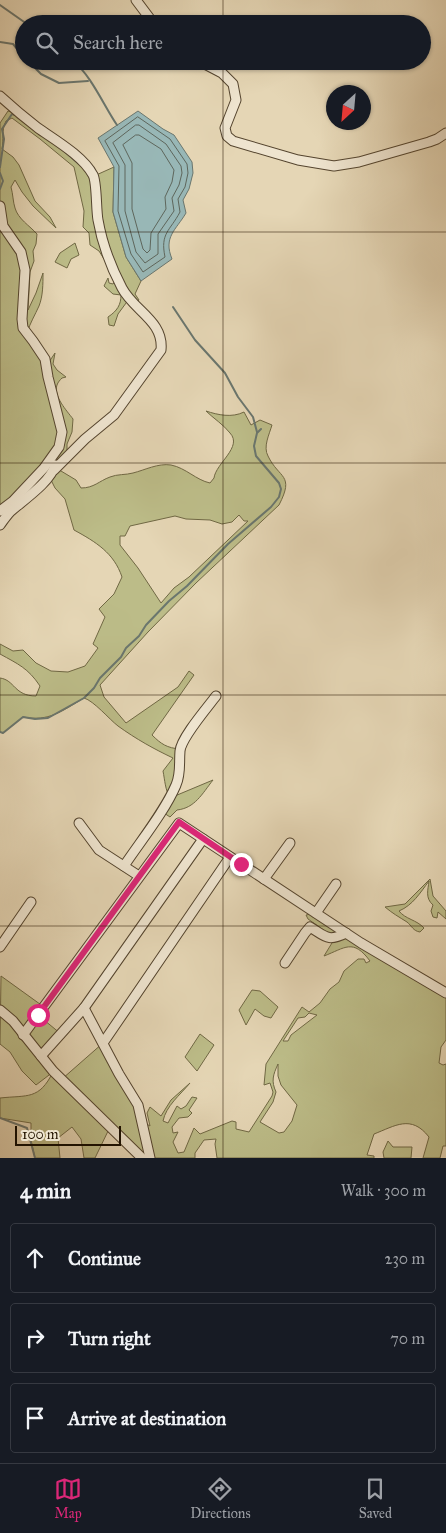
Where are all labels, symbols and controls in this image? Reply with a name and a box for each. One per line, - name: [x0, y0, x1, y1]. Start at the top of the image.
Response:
- search box: [15, 15, 431, 70]
- icon: search: [33, 29, 61, 57]
- text: Search here: [73, 31, 163, 54]
- north arrow: [326, 85, 371, 130]
- route end: [230, 853, 253, 876]
- route start: [27, 1004, 50, 1027]
- scale bar: [15, 1123, 121, 1146]
- text: 100 m: [22, 1126, 59, 1143]
- text: 4 min: [20, 1178, 71, 1204]
- text: Walk · 300 m: [341, 1181, 426, 1200]
- icon: ahead: [21, 1244, 49, 1272]
- text: Continue: [68, 1247, 141, 1270]
- text: 230 m: [385, 1249, 425, 1268]
- icon: right: [21, 1324, 49, 1352]
- text: Turn right: [68, 1327, 151, 1350]
- text: 70 m: [390, 1329, 425, 1348]
- icon: arrive: [21, 1404, 49, 1432]
- text: Arrive at destination: [68, 1407, 226, 1430]
- tab: Map: [54, 1475, 82, 1522]
- tab: Directions: [190, 1475, 251, 1522]
- tab: Saved: [359, 1475, 392, 1522]

